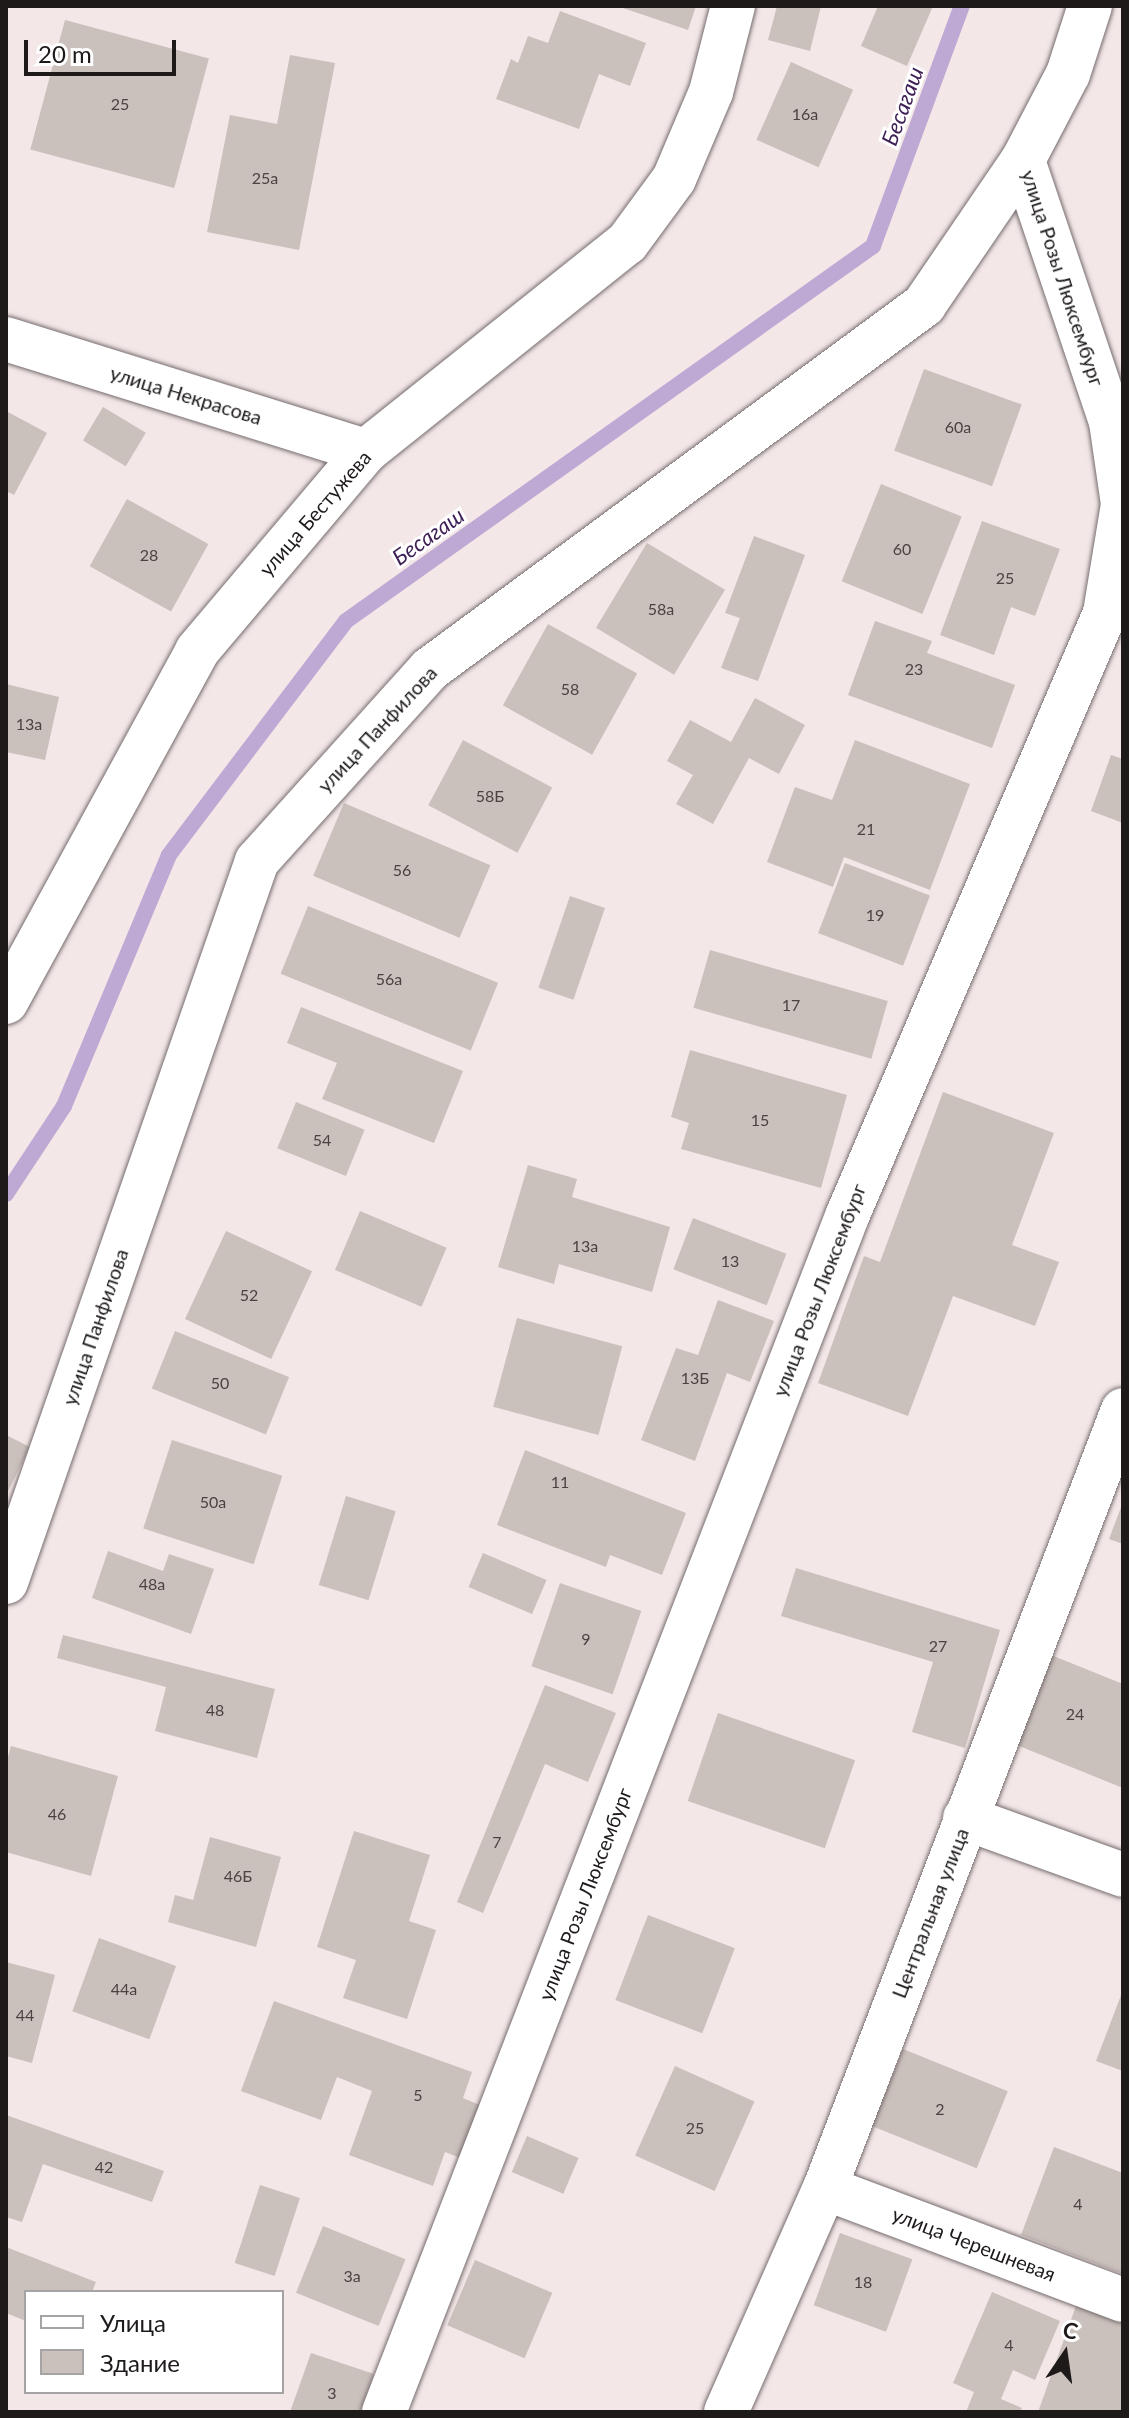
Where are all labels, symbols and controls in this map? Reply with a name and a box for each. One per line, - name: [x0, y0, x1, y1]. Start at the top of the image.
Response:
- scale bar: [28, 24, 180, 74]
- text: 20 m: [38, 39, 92, 68]
- water label: Бесагаш: [876, 63, 928, 149]
- house number: 25: [111, 94, 129, 114]
- house number: 16а: [792, 104, 818, 124]
- street label: улица Розы Люксембург: [1017, 167, 1109, 389]
- house number: 25а: [252, 168, 278, 188]
- street label: улица Некрасова: [107, 361, 265, 429]
- house number: 60а: [945, 417, 971, 437]
- street label: улица Бестужева: [254, 445, 376, 581]
- water label: Бесагаш: [387, 502, 469, 570]
- house number: 60: [893, 539, 911, 559]
- house number: 28: [140, 545, 158, 565]
- house number: 25: [996, 568, 1014, 588]
- house number: 58а: [648, 599, 674, 619]
- house number: 23: [905, 659, 923, 679]
- street label: улица Панфилова: [312, 661, 442, 797]
- house number: 58: [561, 679, 579, 699]
- house number: 13а: [16, 714, 42, 734]
- house number: 58Б: [476, 786, 504, 806]
- house number: 21: [857, 819, 875, 839]
- house number: 56: [393, 860, 411, 880]
- house number: 19: [866, 905, 884, 925]
- house number: 56а: [376, 969, 402, 989]
- house number: 17: [782, 995, 800, 1015]
- house number: 15: [751, 1110, 769, 1130]
- house number: 54: [313, 1130, 331, 1150]
- street label: улица Розы Люксембург: [767, 1180, 871, 1400]
- house number: 13а: [572, 1236, 598, 1256]
- street label: улица Панфилова: [57, 1246, 133, 1408]
- house number: 13: [721, 1251, 739, 1271]
- house number: 52: [240, 1285, 258, 1305]
- house number: 13Б: [681, 1368, 709, 1388]
- house number: 50: [211, 1373, 229, 1393]
- house number: 11: [551, 1472, 569, 1492]
- house number: 50а: [200, 1492, 226, 1512]
- house number: 48а: [139, 1574, 165, 1594]
- house number: 9: [581, 1629, 591, 1649]
- house number: 27: [929, 1636, 947, 1656]
- house number: 48: [206, 1700, 224, 1720]
- house number: 24: [1066, 1704, 1084, 1724]
- street label: улица Розы Люксембург: [533, 1784, 637, 2004]
- house number: 46: [48, 1804, 66, 1824]
- street label: Центральная улица: [887, 1825, 973, 2001]
- house number: 7: [492, 1832, 502, 1852]
- house number: 46Б: [224, 1866, 252, 1886]
- house number: 44а: [111, 1979, 137, 1999]
- house number: 44: [16, 2005, 34, 2025]
- house number: 5: [413, 2085, 423, 2105]
- house number: 2: [935, 2099, 945, 2119]
- house number: 25: [686, 2118, 704, 2138]
- house number: 42: [95, 2157, 113, 2177]
- house number: 4: [1073, 2194, 1083, 2214]
- street label: улица Черешневая: [889, 2202, 1059, 2286]
- house number: 3а: [343, 2266, 361, 2286]
- house number: 18: [854, 2272, 872, 2292]
- legend: [24, 2290, 284, 2394]
- text: Улица: [100, 2308, 166, 2337]
- north arrow: [1025, 2314, 1105, 2394]
- text: С: [1060, 2315, 1081, 2345]
- house number: 4: [1004, 2335, 1014, 2355]
- text: Здание: [100, 2348, 180, 2377]
- house number: 3: [327, 2383, 337, 2403]

